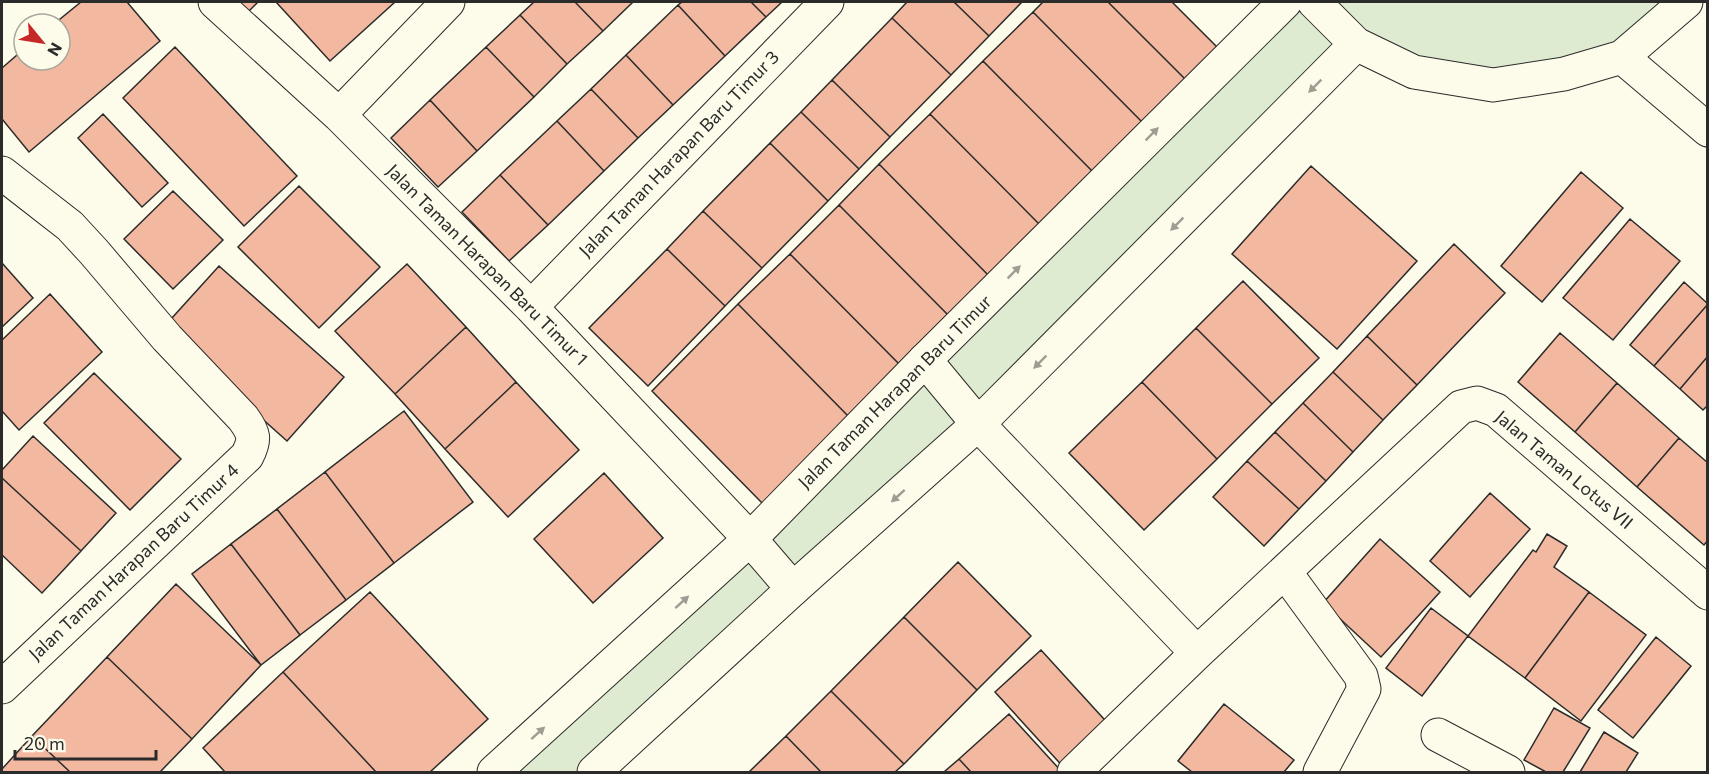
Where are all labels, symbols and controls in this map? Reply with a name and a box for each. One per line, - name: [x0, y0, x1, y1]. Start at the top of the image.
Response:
- north arrow: [12, 12, 72, 72]
- text: N: [44, 40, 67, 60]
- street label: Jalan Taman Harapan Baru Timur 3: [574, 46, 783, 261]
- one-way arrow: [1308, 78, 1322, 93]
- one-way arrow: [1144, 128, 1158, 142]
- street label: Jalan Taman Harapan Baru Timur 1: [382, 159, 593, 370]
- one-way arrow: [1171, 216, 1185, 230]
- one-way arrow: [1006, 265, 1021, 279]
- street label: Jalan Taman Harapan Baru Timur: [793, 290, 996, 493]
- one-way arrow: [1033, 354, 1047, 368]
- street label: Jalan Taman Lotus VII: [1491, 405, 1638, 533]
- street label: Jalan Taman Harapan Baru Timur 4: [24, 458, 243, 664]
- one-way arrow: [891, 489, 906, 502]
- one-way arrow: [674, 595, 688, 609]
- scale bar: [15, 723, 156, 761]
- one-way arrow: [530, 726, 545, 740]
- text: 20 m: [24, 732, 65, 754]

